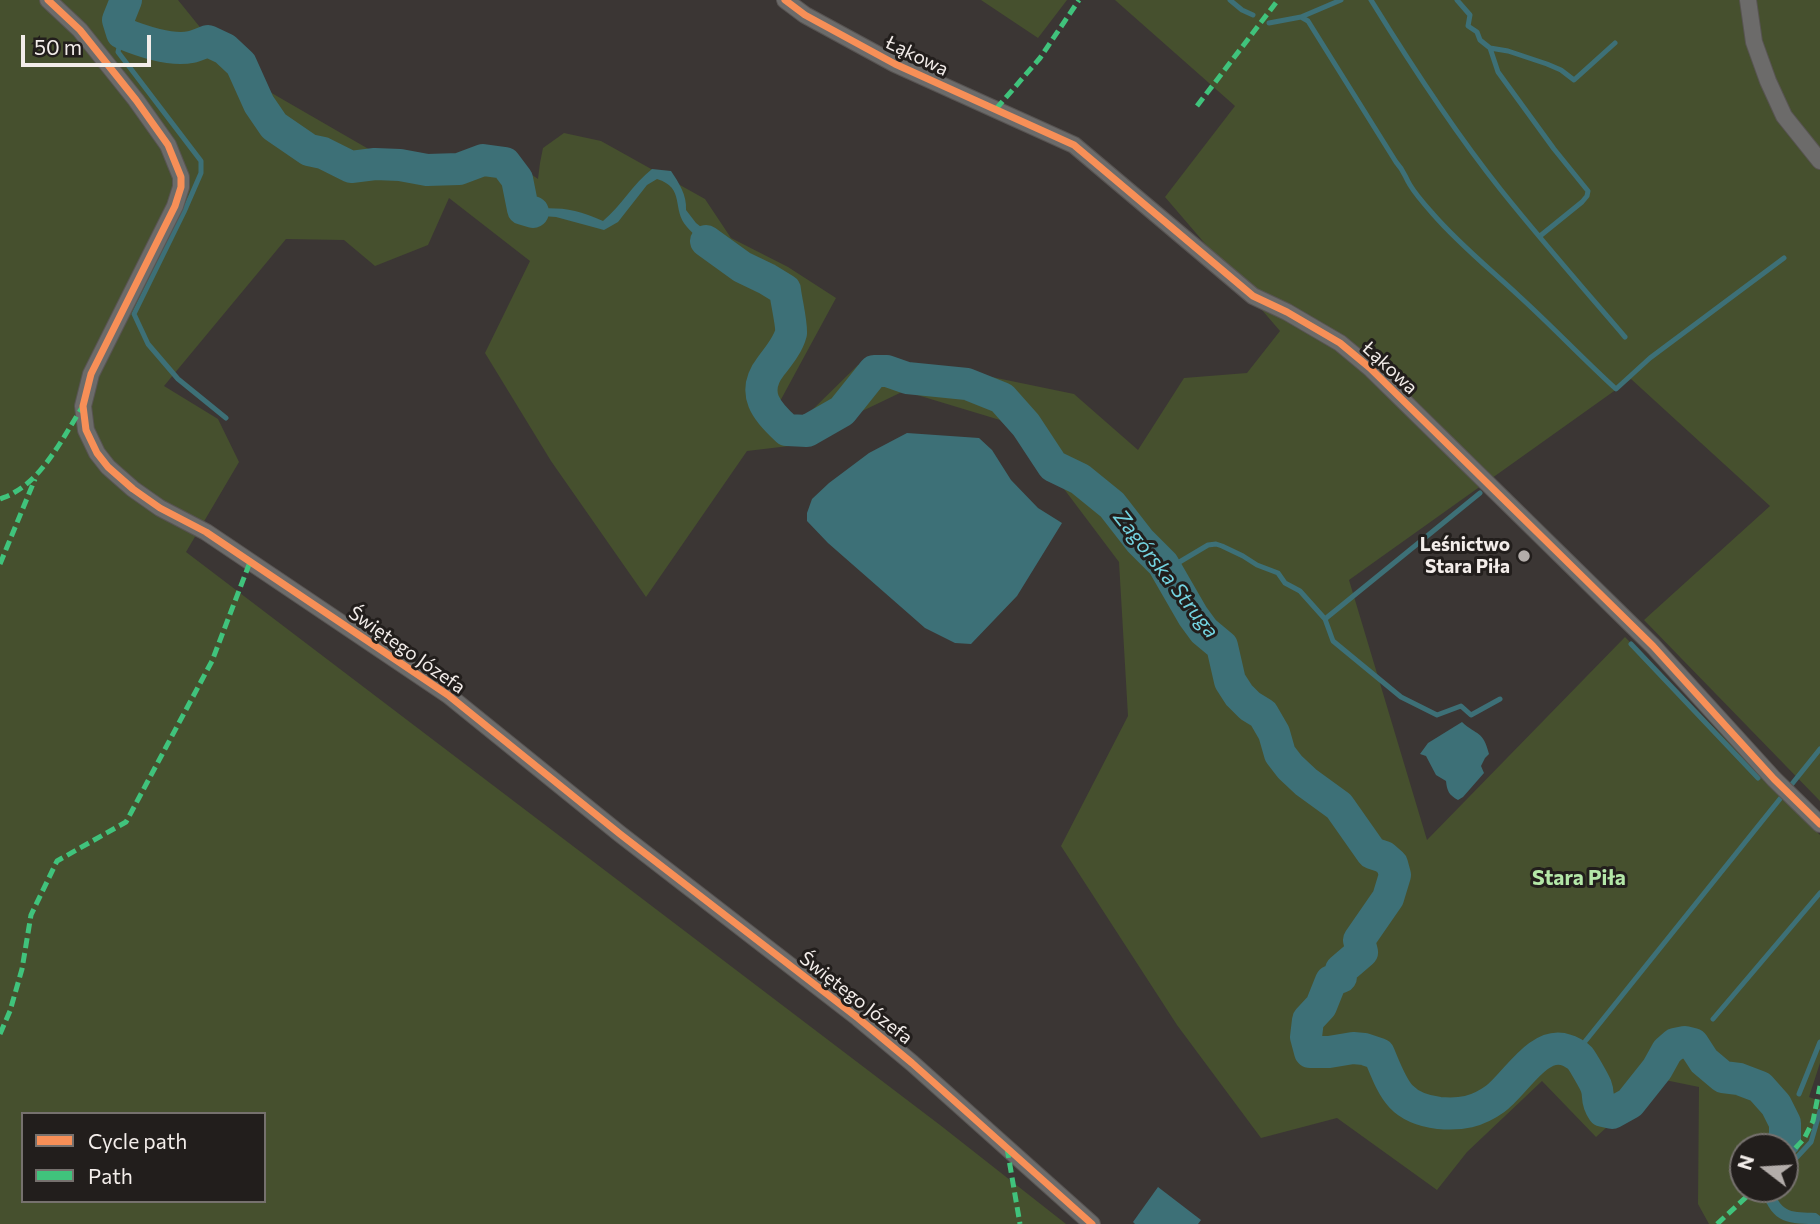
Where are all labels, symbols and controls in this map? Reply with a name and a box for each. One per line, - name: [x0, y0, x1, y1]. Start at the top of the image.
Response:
- scale bar: [24, 21, 154, 65]
- street label: Łąkowa: [882, 31, 952, 81]
- text: 50 m: [34, 34, 82, 59]
- street label: Łąkowa: [1358, 337, 1422, 399]
- water label: Zagórska Struga: [1108, 505, 1224, 643]
- place label: Leśnictwo Stara Piła: [1420, 534, 1510, 578]
- marker: Leśnictwo Stara Piła: [1516, 548, 1532, 564]
- street label: Świętego Józefa: [344, 601, 470, 699]
- district label: Stara Piła: [1532, 865, 1626, 891]
- street label: Świętego Józefa: [795, 947, 917, 1049]
- legend: [21, 1112, 266, 1203]
- text: Cycle path: [88, 1128, 187, 1153]
- north arrow: [1729, 1133, 1799, 1203]
- text: N: [1732, 1152, 1758, 1172]
- text: Path: [88, 1163, 133, 1188]

